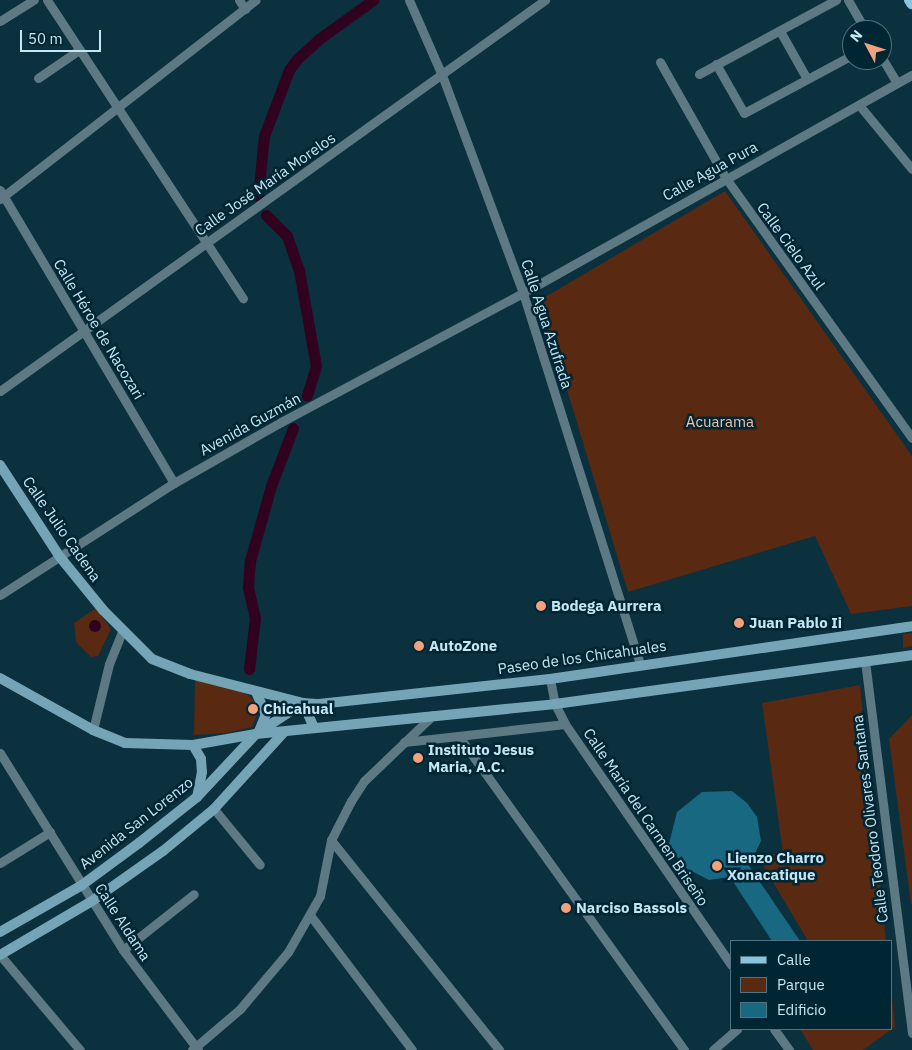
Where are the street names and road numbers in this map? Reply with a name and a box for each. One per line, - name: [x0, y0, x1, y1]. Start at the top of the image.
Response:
- street label: Calle José María Morelos: [191, 129, 339, 239]
- street label: Calle Agua Pura: [659, 137, 761, 205]
- street label: Calle Cielo Azul: [753, 199, 829, 293]
- street label: Calle Héroe de Nacozari: [50, 255, 148, 403]
- street label: Calle Agua Azufrada: [518, 257, 576, 391]
- street label: Avenida Guzmán: [196, 389, 304, 459]
- street label: Calle Julio Cadena: [19, 473, 105, 585]
- street label: Paseo de los Chicahuales: [497, 636, 667, 678]
- street label: Calle Teodoro Olivares Santana: [848, 714, 892, 924]
- street label: Calle María del Carmen Briseño: [580, 725, 712, 909]
- street label: Avenida San Lorenzo: [76, 773, 196, 873]
- street label: Calle Aldama: [91, 880, 155, 964]

